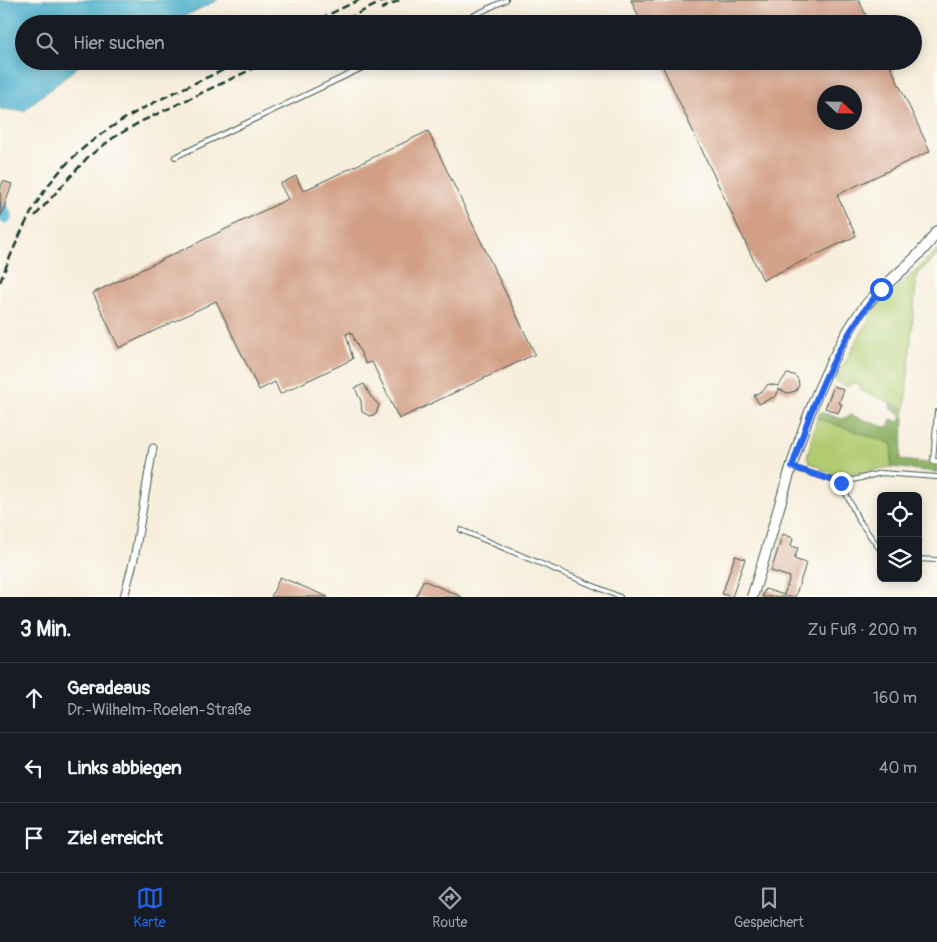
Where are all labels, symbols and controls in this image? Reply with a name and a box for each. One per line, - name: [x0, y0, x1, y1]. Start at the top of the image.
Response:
- search box: [15, 15, 922, 70]
- icon: search: [33, 29, 61, 57]
- text: Hier suchen: [73, 31, 165, 55]
- north arrow: [817, 85, 862, 130]
- route start: [870, 278, 893, 301]
- route end: [830, 472, 853, 495]
- map controls: [877, 492, 922, 582]
- button: locate: [877, 492, 922, 537]
- button: layers: [877, 537, 922, 582]
- text: 3 Min.: [20, 616, 71, 643]
- text: Zu Fuß · 200 m: [808, 620, 917, 640]
- text: Geradeaus: [67, 676, 150, 700]
- icon: ahead: [20, 684, 48, 712]
- text: 160 m: [873, 688, 917, 708]
- text: Dr.-Wilhelm-Roelen-Straße: [67, 700, 251, 720]
- icon: left: [20, 754, 48, 782]
- text: Links abbiegen: [67, 756, 182, 780]
- text: 40 m: [879, 758, 917, 778]
- icon: arrive: [20, 824, 48, 852]
- text: Ziel erreicht: [67, 826, 163, 850]
- tab: Karte: [133, 884, 166, 931]
- tab: Route: [432, 884, 468, 931]
- tab: Gespeichert: [734, 884, 804, 931]

